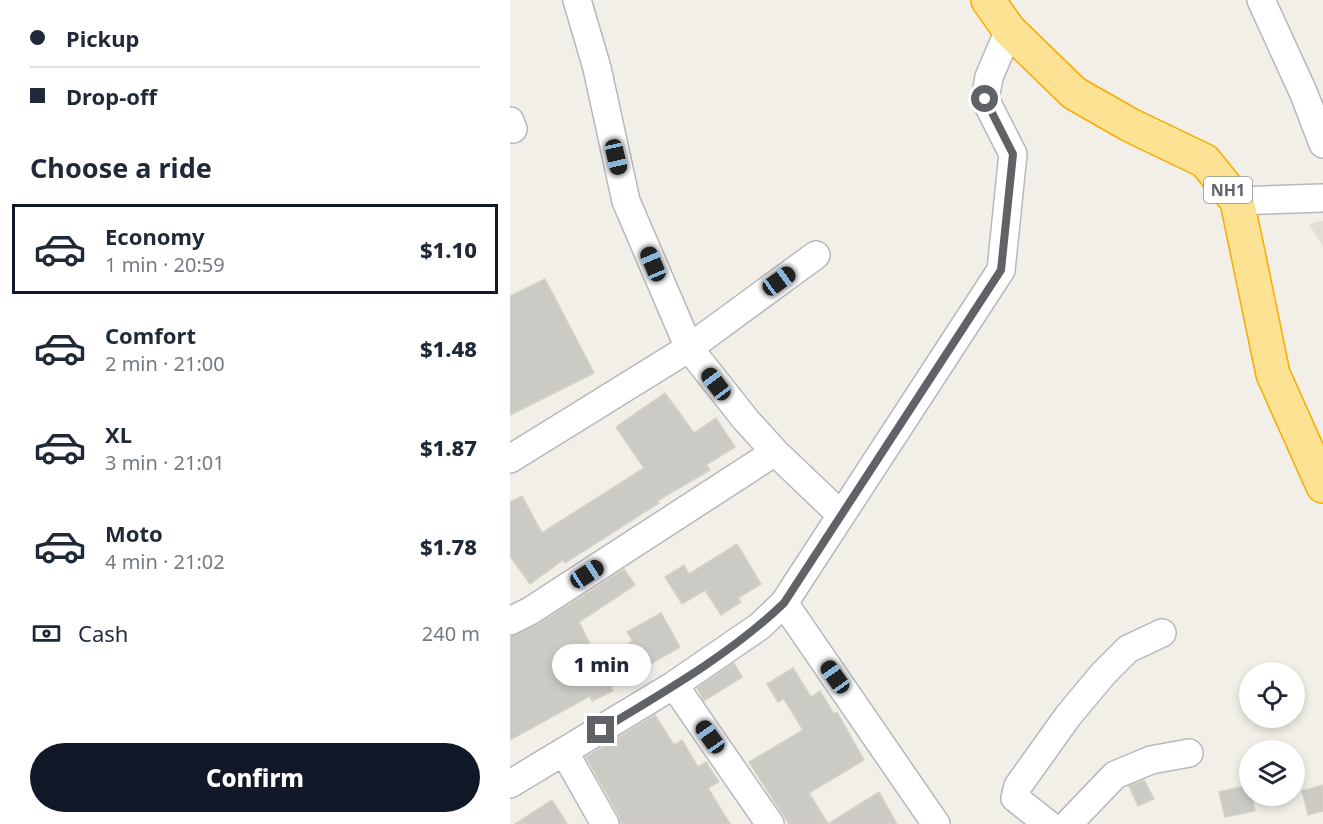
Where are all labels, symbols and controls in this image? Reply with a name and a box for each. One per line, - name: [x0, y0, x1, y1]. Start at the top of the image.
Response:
- text: Pickup: [66, 23, 139, 53]
- text: Drop-off: [66, 81, 157, 111]
- route start: [971, 85, 998, 112]
- car: [603, 137, 629, 177]
- text: Choose a ride: [30, 149, 212, 186]
- road number: NH1: [1204, 177, 1252, 203]
- text: Economy: [105, 221, 204, 251]
- icon: car: [33, 222, 87, 276]
- text: $1.10: [420, 234, 477, 264]
- car: [638, 244, 668, 284]
- text: 1 min · 20:59: [105, 251, 225, 278]
- car: [759, 263, 799, 299]
- text: Comfort: [105, 320, 196, 350]
- icon: car: [33, 321, 87, 375]
- text: $1.48: [420, 333, 477, 363]
- text: 2 min · 21:00: [105, 350, 225, 377]
- car: [698, 364, 734, 404]
- text: XL: [105, 419, 132, 449]
- icon: car: [33, 420, 87, 474]
- text: $1.87: [420, 432, 477, 462]
- text: 3 min · 21:01: [105, 449, 225, 476]
- text: Moto: [105, 518, 163, 548]
- icon: car: [33, 519, 87, 573]
- text: $1.78: [420, 531, 477, 561]
- text: 4 min · 21:02: [105, 548, 225, 575]
- car: [567, 557, 607, 591]
- icon: cash: [30, 617, 63, 650]
- text: Cash: [78, 618, 128, 648]
- text: 240 m: [422, 620, 480, 647]
- callout: 1 min: [552, 643, 650, 685]
- text: 1 min: [574, 651, 629, 678]
- car: [817, 657, 853, 697]
- map controls: [1239, 662, 1305, 806]
- button: locate: [1239, 662, 1305, 728]
- route end: [587, 716, 614, 743]
- car: [692, 717, 728, 757]
- button: layers: [1239, 740, 1305, 806]
- button: Confirm: [30, 743, 480, 812]

